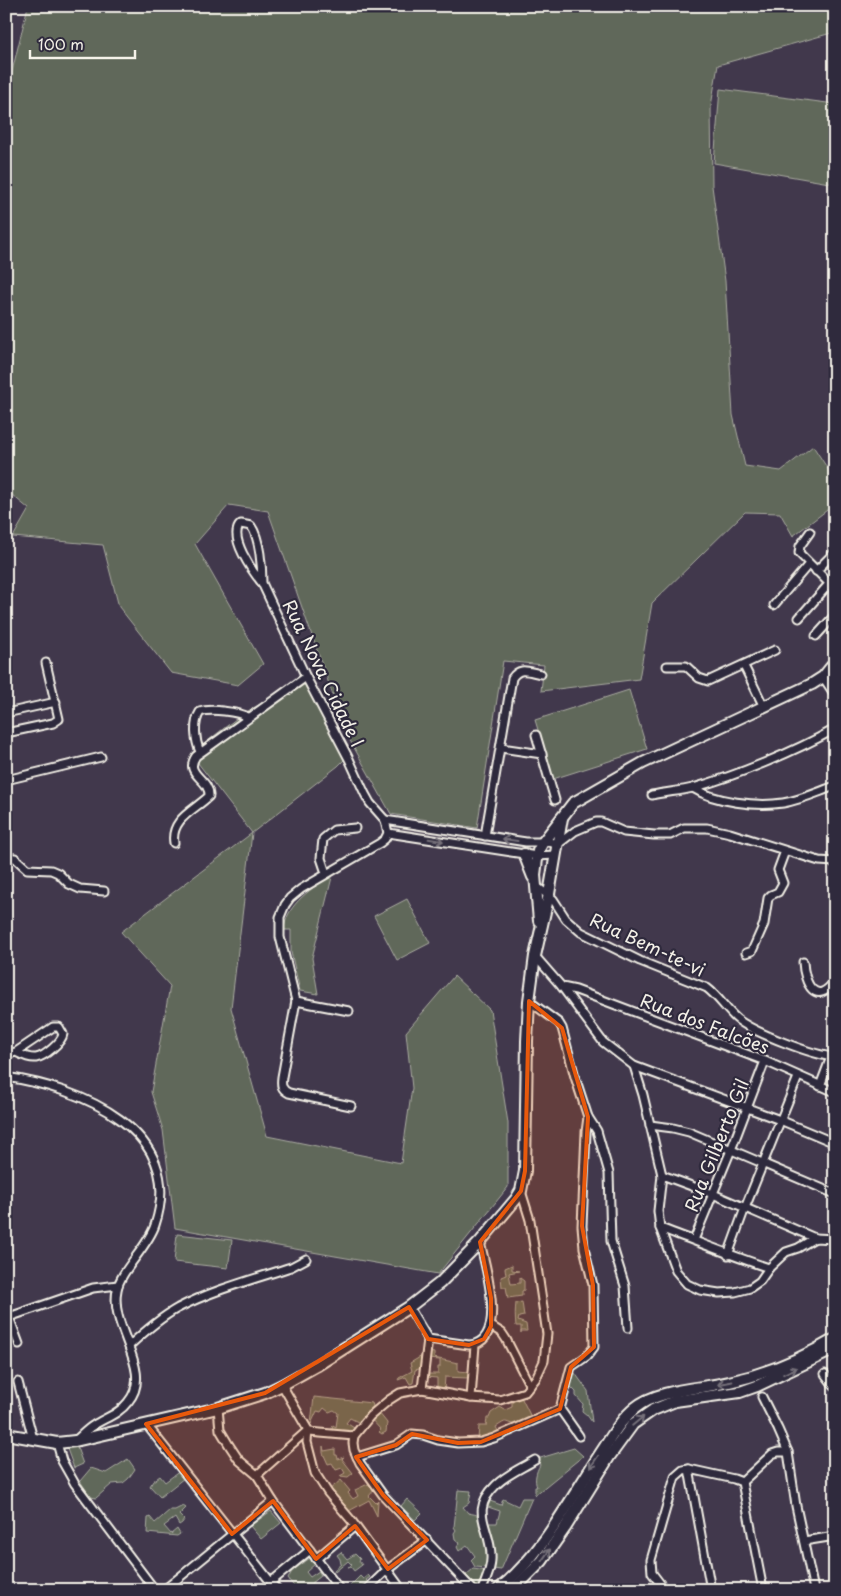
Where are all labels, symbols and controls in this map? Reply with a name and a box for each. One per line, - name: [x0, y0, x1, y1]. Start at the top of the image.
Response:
- scale bar: [30, 28, 135, 60]
- text: 100 m: [38, 32, 84, 55]
- street label: Rua Nova Cidade I: [277, 595, 371, 751]
- one-way arrow: [427, 835, 443, 845]
- one-way arrow: [502, 835, 518, 845]
- street label: Rua Bem-te-vi: [586, 905, 710, 983]
- street label: Rua dos Falcões: [637, 986, 773, 1060]
- street label: Rua Gilberto Gil: [677, 1074, 755, 1216]
- one-way arrow: [782, 1366, 797, 1375]
- one-way arrow: [717, 1379, 733, 1388]
- one-way arrow: [631, 1416, 645, 1426]
- one-way arrow: [589, 1455, 599, 1469]
- one-way arrow: [541, 1548, 552, 1562]

